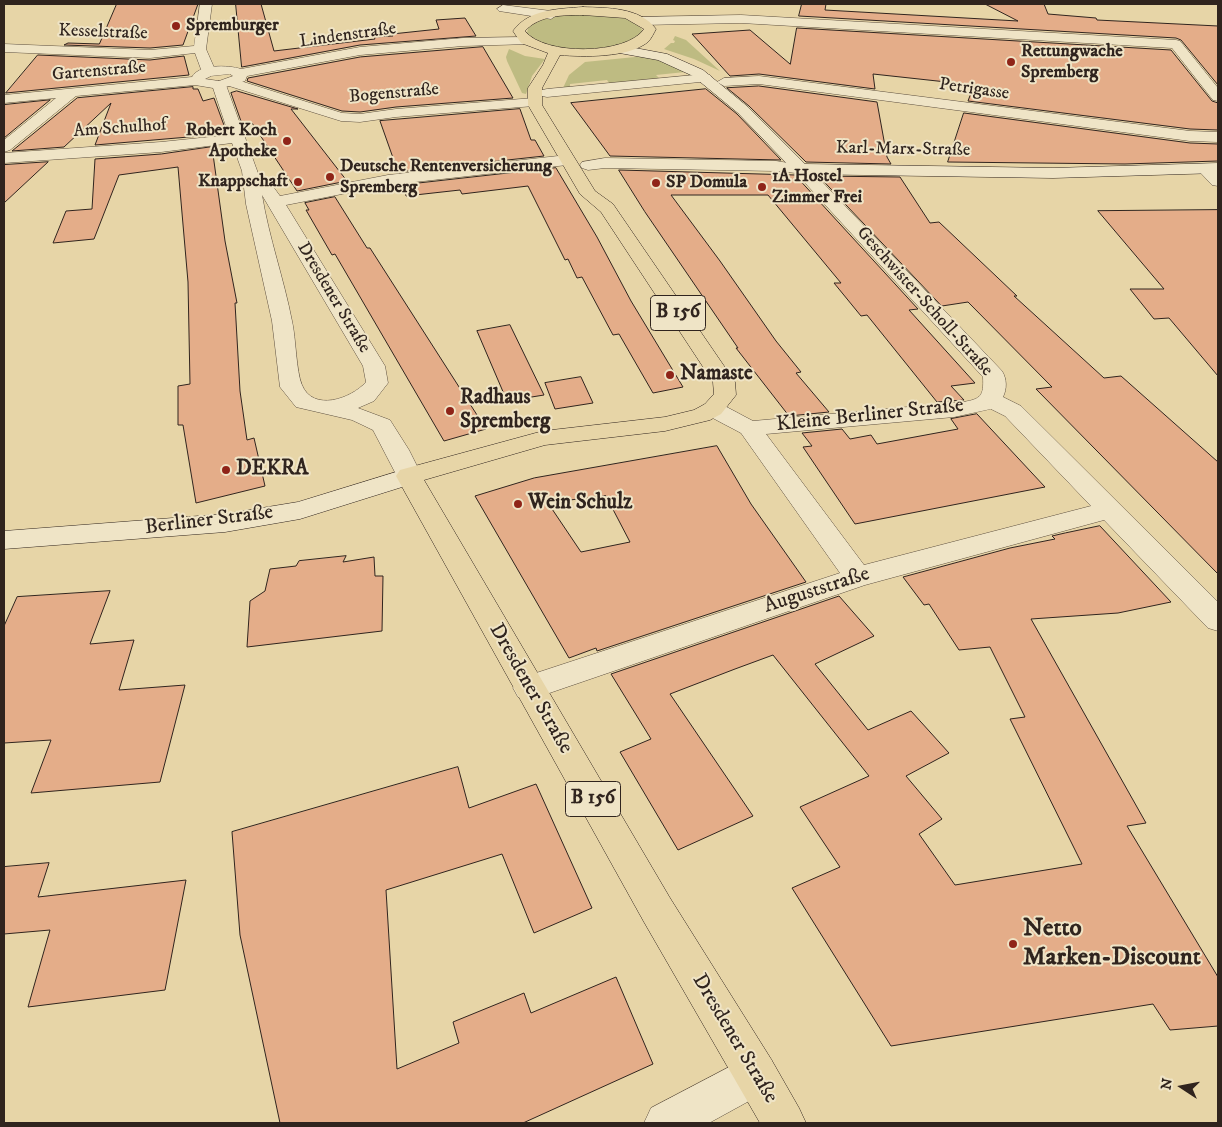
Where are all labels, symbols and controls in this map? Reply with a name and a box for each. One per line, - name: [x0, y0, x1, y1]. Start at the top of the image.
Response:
- place label: Spremburger: [186, 15, 279, 37]
- street label: Lindenstraße: [298, 19, 398, 53]
- marker: Spremburger: [170, 20, 182, 32]
- street label: Kesselstraße: [58, 21, 148, 45]
- place label: Rettungwache Spremberg: [1021, 41, 1123, 84]
- marker: Rettungwache Spremberg: [1005, 56, 1017, 68]
- street label: Gartenstraße: [51, 57, 147, 87]
- street label: Petrigasse: [938, 74, 1010, 106]
- street label: Bogenstraße: [348, 79, 440, 109]
- street label: Am Schulhof: [73, 115, 167, 143]
- place label: Robert Koch Apotheke: [186, 120, 277, 162]
- marker: Robert Koch Apotheke: [281, 135, 293, 147]
- street label: Karl-Marx-Straße: [836, 138, 970, 162]
- place label: Deutsche Rentenversicherung Spremberg: [340, 156, 552, 198]
- place label: 1A Hostel Zimmer Frei: [772, 166, 862, 208]
- place label: Knappschaft: [198, 171, 288, 193]
- marker: Deutsche Rentenversicherung Spremberg: [324, 171, 336, 183]
- place label: SP Domula: [666, 172, 747, 194]
- marker: Knappschaft: [292, 176, 304, 188]
- marker: SP Domula: [650, 177, 662, 189]
- marker: 1A Hostel Zimmer Frei: [756, 181, 768, 193]
- street label: Geschwister-Scholl-Straße: [851, 223, 997, 381]
- street label: Dresdener Straße: [291, 239, 375, 357]
- road number: B 156: [650, 296, 706, 330]
- place label: Namaste: [680, 362, 753, 388]
- marker: Namaste: [664, 369, 676, 381]
- place label: Radhaus Spremberg: [460, 386, 550, 436]
- street label: Kleine Berliner Straße: [775, 394, 965, 438]
- marker: Radhaus Spremberg: [444, 405, 456, 417]
- place label: DEKRA: [236, 457, 308, 483]
- marker: DEKRA: [220, 464, 232, 476]
- place label: Wein Schulz: [528, 491, 632, 517]
- marker: Wein Schulz: [512, 498, 524, 510]
- street label: Berliner Straße: [143, 501, 275, 541]
- street label: Auguststraße: [761, 562, 873, 620]
- street label: Dresdener Straße: [483, 619, 577, 759]
- road number: B 156: [566, 782, 620, 816]
- place label: Netto Marken-Discount: [1023, 915, 1201, 974]
- marker: Netto Marken-Discount: [1007, 938, 1019, 950]
- street label: Dresdener Straße: [686, 970, 782, 1108]
- north arrow: [1157, 1062, 1207, 1112]
- text: N: [1157, 1077, 1177, 1091]

